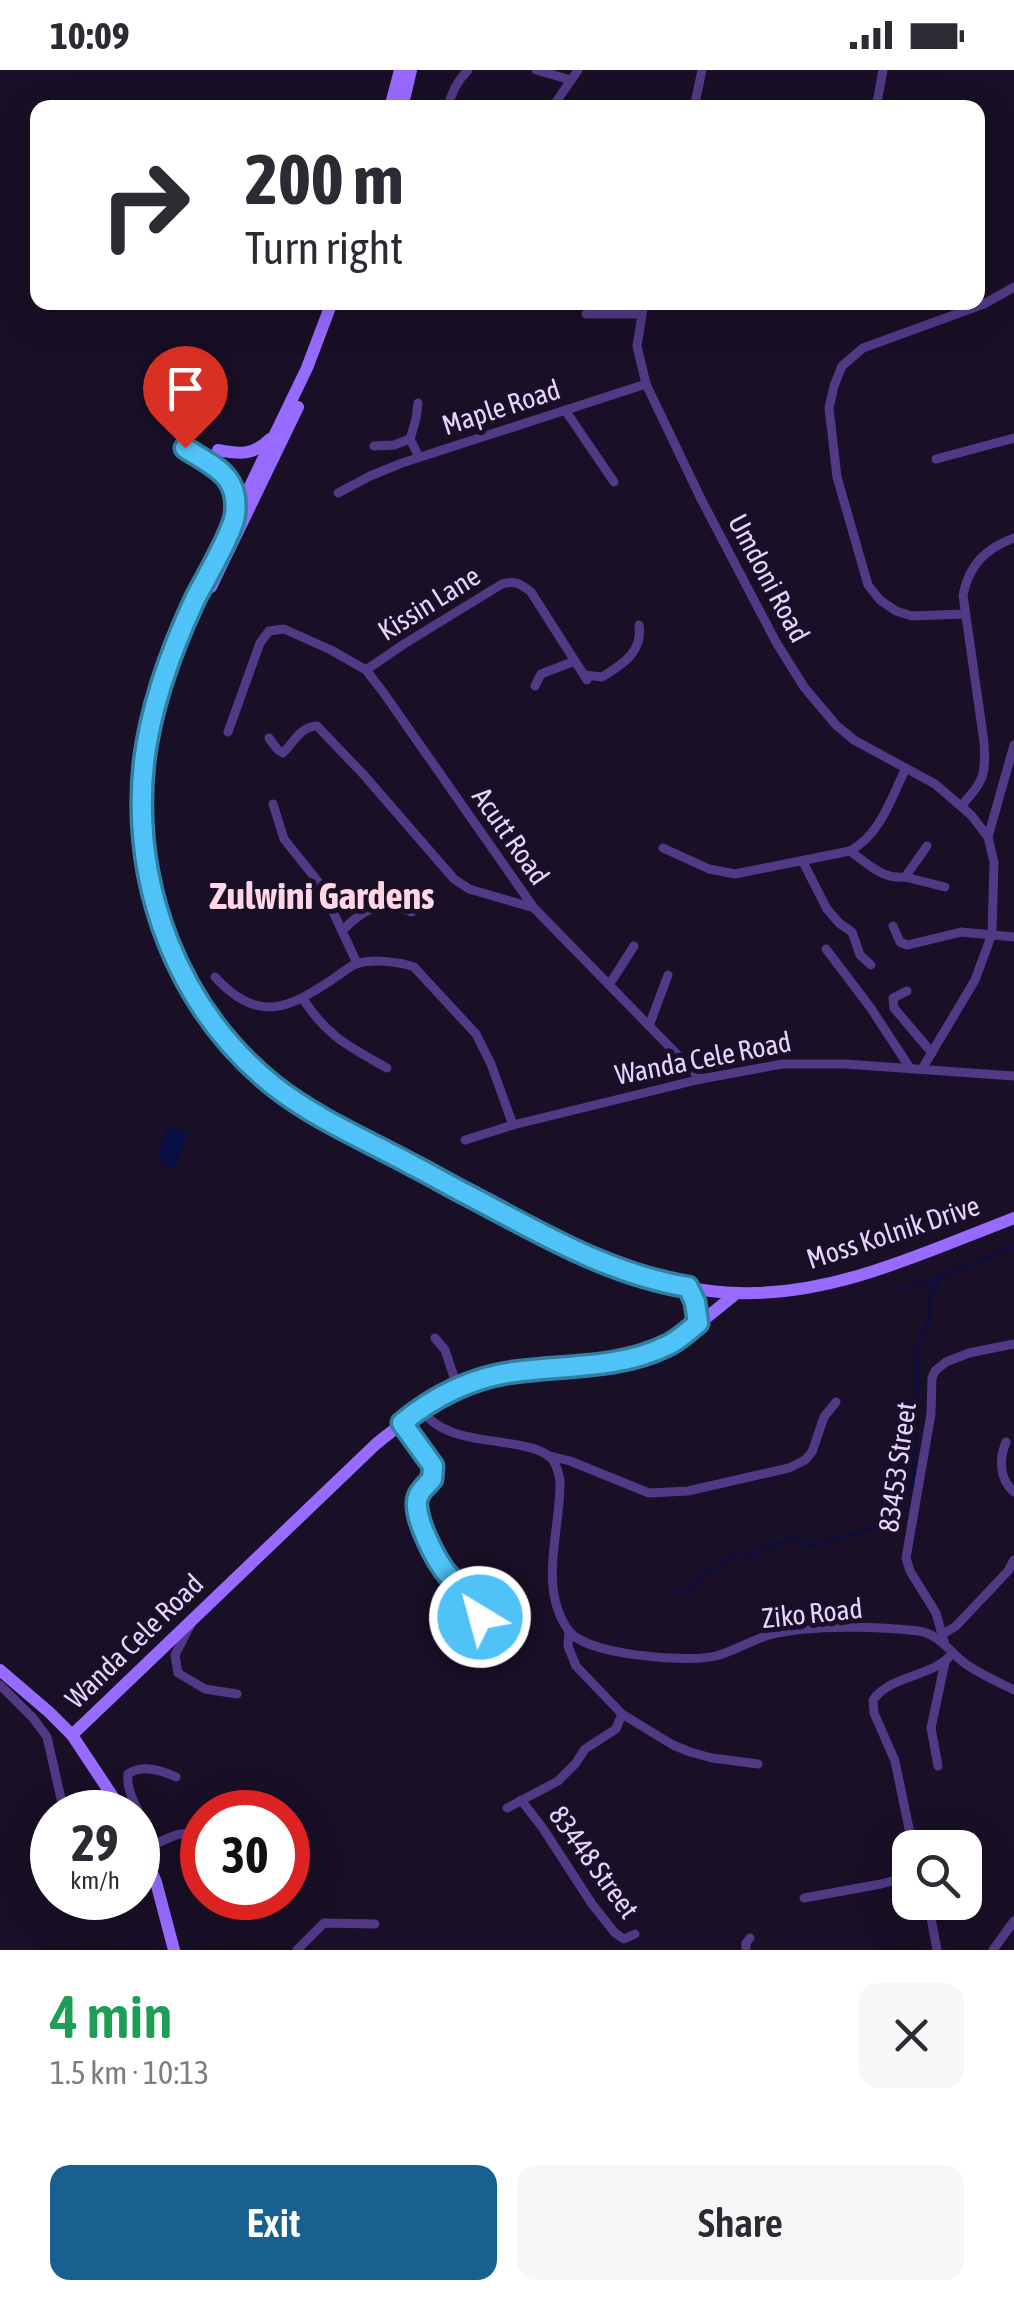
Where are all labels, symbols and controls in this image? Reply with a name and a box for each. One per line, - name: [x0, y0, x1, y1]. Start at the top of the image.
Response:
- text: 10:09: [50, 14, 130, 57]
- text: 200 m: [245, 139, 404, 219]
- icon: right: [80, 140, 210, 270]
- text: Turn right: [245, 222, 403, 274]
- pin: [143, 346, 228, 449]
- icon: arrive: [158, 361, 213, 416]
- street label: Maple Road: [438, 373, 564, 441]
- street label: Umdoni Road: [722, 508, 816, 648]
- street label: Kissin Lane: [372, 559, 486, 647]
- street label: Acutt Road: [466, 781, 556, 891]
- district label: Zulwini Gardens: [209, 874, 435, 917]
- street label: Wanda Cele Road: [612, 1025, 794, 1091]
- street label: Moss Kolnik Drive: [803, 1189, 983, 1275]
- street label: 83453 Street: [872, 1400, 922, 1534]
- position arrow: [428, 1565, 532, 1669]
- street label: Wanda Cele Road: [59, 1567, 209, 1715]
- street label: Ziko Road: [760, 1592, 864, 1634]
- speed limit sign: 30: [180, 1790, 310, 1920]
- street label: 83448 Street: [543, 1800, 645, 1924]
- text: 29: [71, 1814, 118, 1872]
- map controls: [892, 1830, 982, 1920]
- button: search: [892, 1830, 982, 1920]
- text: km/h: [70, 1866, 120, 1894]
- text: 4 min: [50, 1982, 173, 2051]
- button: close: [859, 1983, 964, 2088]
- text: 1.5 km · 10:13: [50, 2054, 209, 2091]
- button: Exit: [50, 2165, 497, 2280]
- button: Share: [517, 2165, 964, 2280]

